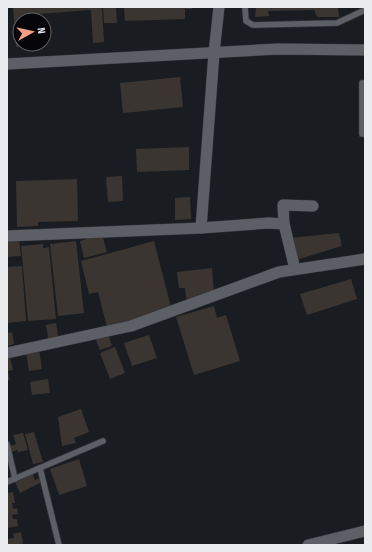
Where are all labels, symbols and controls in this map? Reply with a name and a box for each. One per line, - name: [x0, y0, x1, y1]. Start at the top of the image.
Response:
- north arrow: [12, 12, 52, 52]
- text: N: [35, 27, 48, 35]

